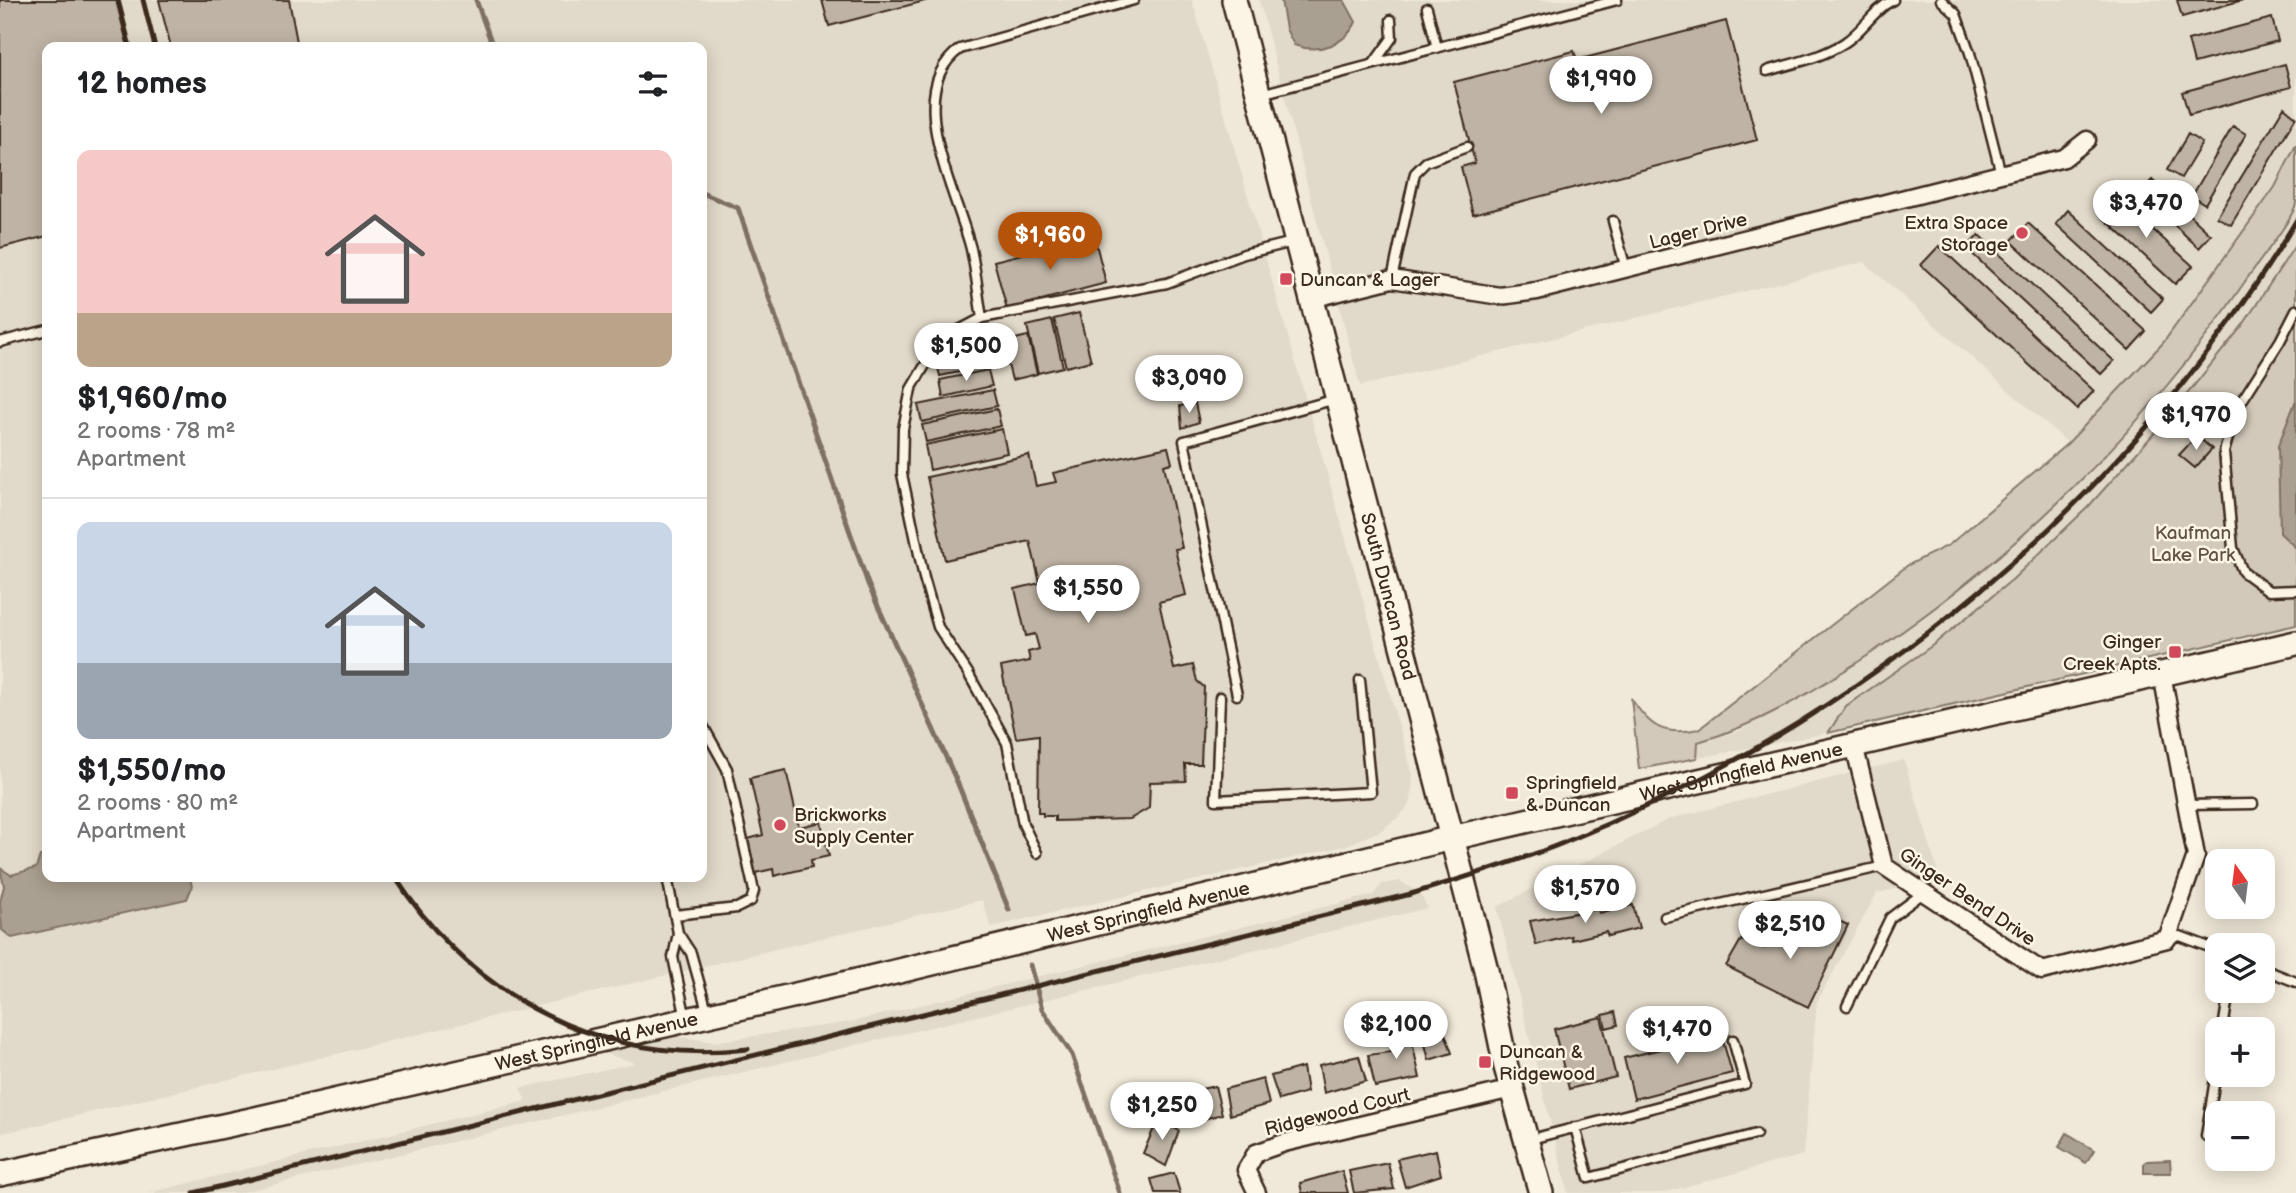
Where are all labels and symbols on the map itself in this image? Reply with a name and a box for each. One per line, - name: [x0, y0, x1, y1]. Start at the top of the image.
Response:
- pin: $1,990: [1544, 57, 1658, 116]
- pin: $3,470: [2089, 180, 2203, 240]
- street label: Lager Drive: [1647, 208, 1750, 255]
- pin: $1,960: [993, 212, 1107, 272]
- place label: Extra Space Storage: [1904, 212, 2008, 257]
- marker: Extra Space Storage: [2014, 225, 2030, 241]
- place label: Duncan & Lager: [1300, 269, 1441, 292]
- marker: Duncan & Lager: [1278, 271, 1294, 287]
- pin: $1,500: [909, 324, 1023, 383]
- pin: $3,090: [1132, 356, 1246, 415]
- pin: $1,970: [2139, 392, 2253, 452]
- street label: South Duncan Road: [1355, 510, 1420, 683]
- park label: Kaufman Lake Park: [2151, 522, 2236, 567]
- pin: $1,550: [1031, 566, 1145, 625]
- place label: Ginger Creek Apts.: [2063, 631, 2162, 676]
- marker: Ginger Creek Apts.: [2167, 644, 2183, 660]
- street label: West Springfield Avenue: [1638, 738, 1845, 807]
- place label: Springfield & Duncan: [1526, 772, 1617, 817]
- marker: Springfield & Duncan: [1504, 785, 1520, 801]
- place label: Brickworks Supply Center: [794, 804, 915, 849]
- marker: Brickworks Supply Center: [772, 817, 788, 833]
- street label: Ginger Bend Drive: [1895, 843, 2040, 951]
- north arrow: [2205, 849, 2275, 919]
- pin: $1,570: [1528, 866, 1642, 925]
- street label: West Springfield Avenue: [1045, 877, 1252, 948]
- pin: $2,510: [1733, 902, 1847, 961]
- pin: $2,100: [1339, 1002, 1453, 1061]
- pin: $1,470: [1620, 1006, 1734, 1066]
- street label: West Springfield Avenue: [493, 1008, 700, 1077]
- place label: Duncan & Ridgewood: [1499, 1041, 1595, 1086]
- marker: Duncan & Ridgewood: [1477, 1054, 1493, 1070]
- pin: $1,250: [1105, 1082, 1219, 1142]
- street label: Ridgewood Court: [1262, 1083, 1413, 1142]

